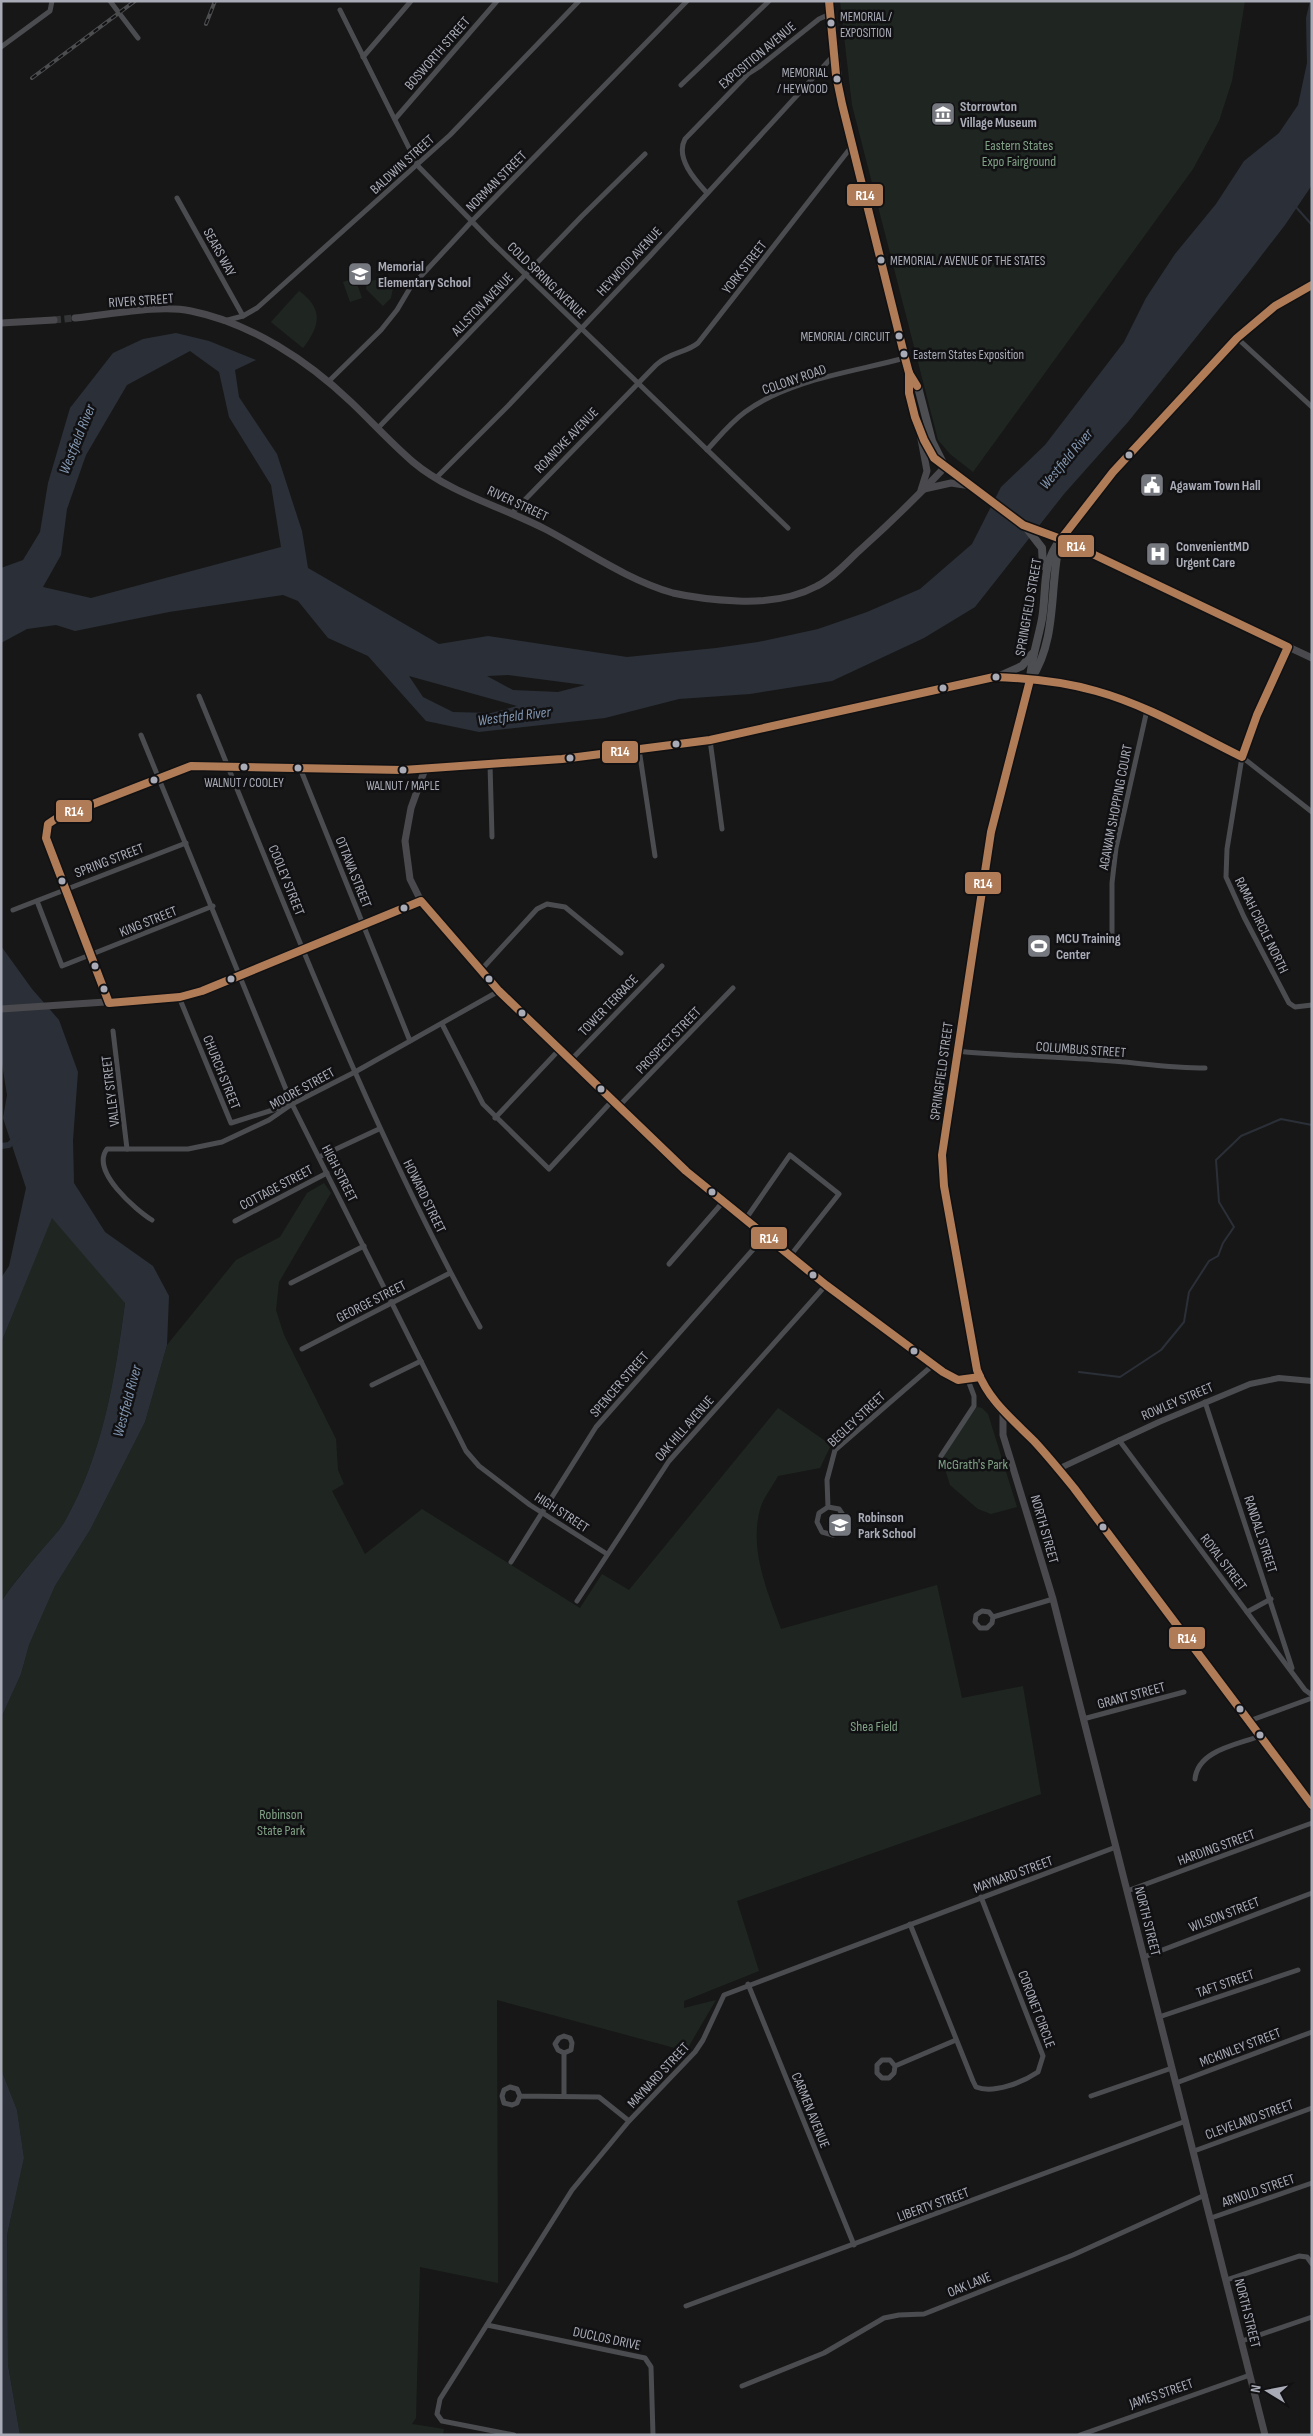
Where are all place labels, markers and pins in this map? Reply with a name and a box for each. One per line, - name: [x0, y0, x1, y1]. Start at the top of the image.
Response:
- place label: MEMORIAL / EXPOSITION: [840, 9, 892, 41]
- marker: MEMORIAL / EXPOSITION: [826, 18, 836, 28]
- place label: MEMORIAL / HEYWOOD: [777, 65, 828, 97]
- marker: MEMORIAL / HEYWOOD: [832, 74, 842, 84]
- place label: Storrowton Village Museum: [960, 98, 1037, 131]
- museum icon: Storrowton Village Museum: [930, 101, 956, 127]
- place label: MEMORIAL / AVENUE OF THE STATES: [890, 253, 1046, 269]
- marker: MEMORIAL / AVENUE OF THE STATES: [876, 255, 886, 265]
- place label: Memorial Elementary School: [378, 258, 471, 291]
- school or university icon: Memorial Elementary School: [347, 261, 373, 287]
- place label: MEMORIAL / CIRCUIT: [800, 329, 890, 345]
- marker: MEMORIAL / CIRCUIT: [894, 331, 904, 341]
- place label: Eastern States Exposition: [913, 347, 1024, 363]
- marker: Eastern States Exposition: [899, 349, 909, 359]
- unlabelled marker: [1124, 450, 1134, 460]
- public building icon: Agawam Town Hall: [1139, 472, 1165, 498]
- place label: Agawam Town Hall: [1169, 477, 1261, 494]
- place label: ConvenientMD Urgent Care: [1176, 538, 1249, 571]
- hospital icon: ConvenientMD Urgent Care: [1145, 541, 1171, 567]
- unlabelled marker: [991, 672, 1001, 682]
- unlabelled marker: [938, 683, 948, 693]
- unlabelled marker: [671, 739, 681, 749]
- unlabelled marker: [565, 753, 575, 763]
- marker: WALNUT / COOLEY: [239, 762, 249, 772]
- unlabelled marker: [293, 763, 303, 773]
- marker: WALNUT / MAPLE: [398, 765, 408, 775]
- unlabelled marker: [149, 775, 159, 785]
- place label: WALNUT / COOLEY: [204, 775, 284, 791]
- place label: WALNUT / MAPLE: [366, 778, 440, 794]
- unlabelled marker: [57, 876, 67, 886]
- unlabelled marker: [399, 903, 409, 913]
- place label: MCU Training Center: [1056, 930, 1121, 963]
- sports icon: MCU Training Center: [1026, 933, 1052, 959]
- unlabelled marker: [90, 961, 100, 971]
- unlabelled marker: [226, 974, 236, 984]
- unlabelled marker: [484, 974, 494, 984]
- unlabelled marker: [99, 984, 109, 994]
- unlabelled marker: [517, 1008, 527, 1018]
- unlabelled marker: [596, 1084, 606, 1094]
- unlabelled marker: [707, 1187, 717, 1197]
- unlabelled marker: [808, 1270, 818, 1280]
- unlabelled marker: [909, 1346, 919, 1356]
- place label: Robinson Park School: [858, 1509, 916, 1542]
- school or university icon: Robinson Park School: [827, 1512, 853, 1538]
- unlabelled marker: [1098, 1522, 1108, 1532]
- unlabelled marker: [1235, 1704, 1245, 1714]
- unlabelled marker: [1255, 1730, 1265, 1740]

